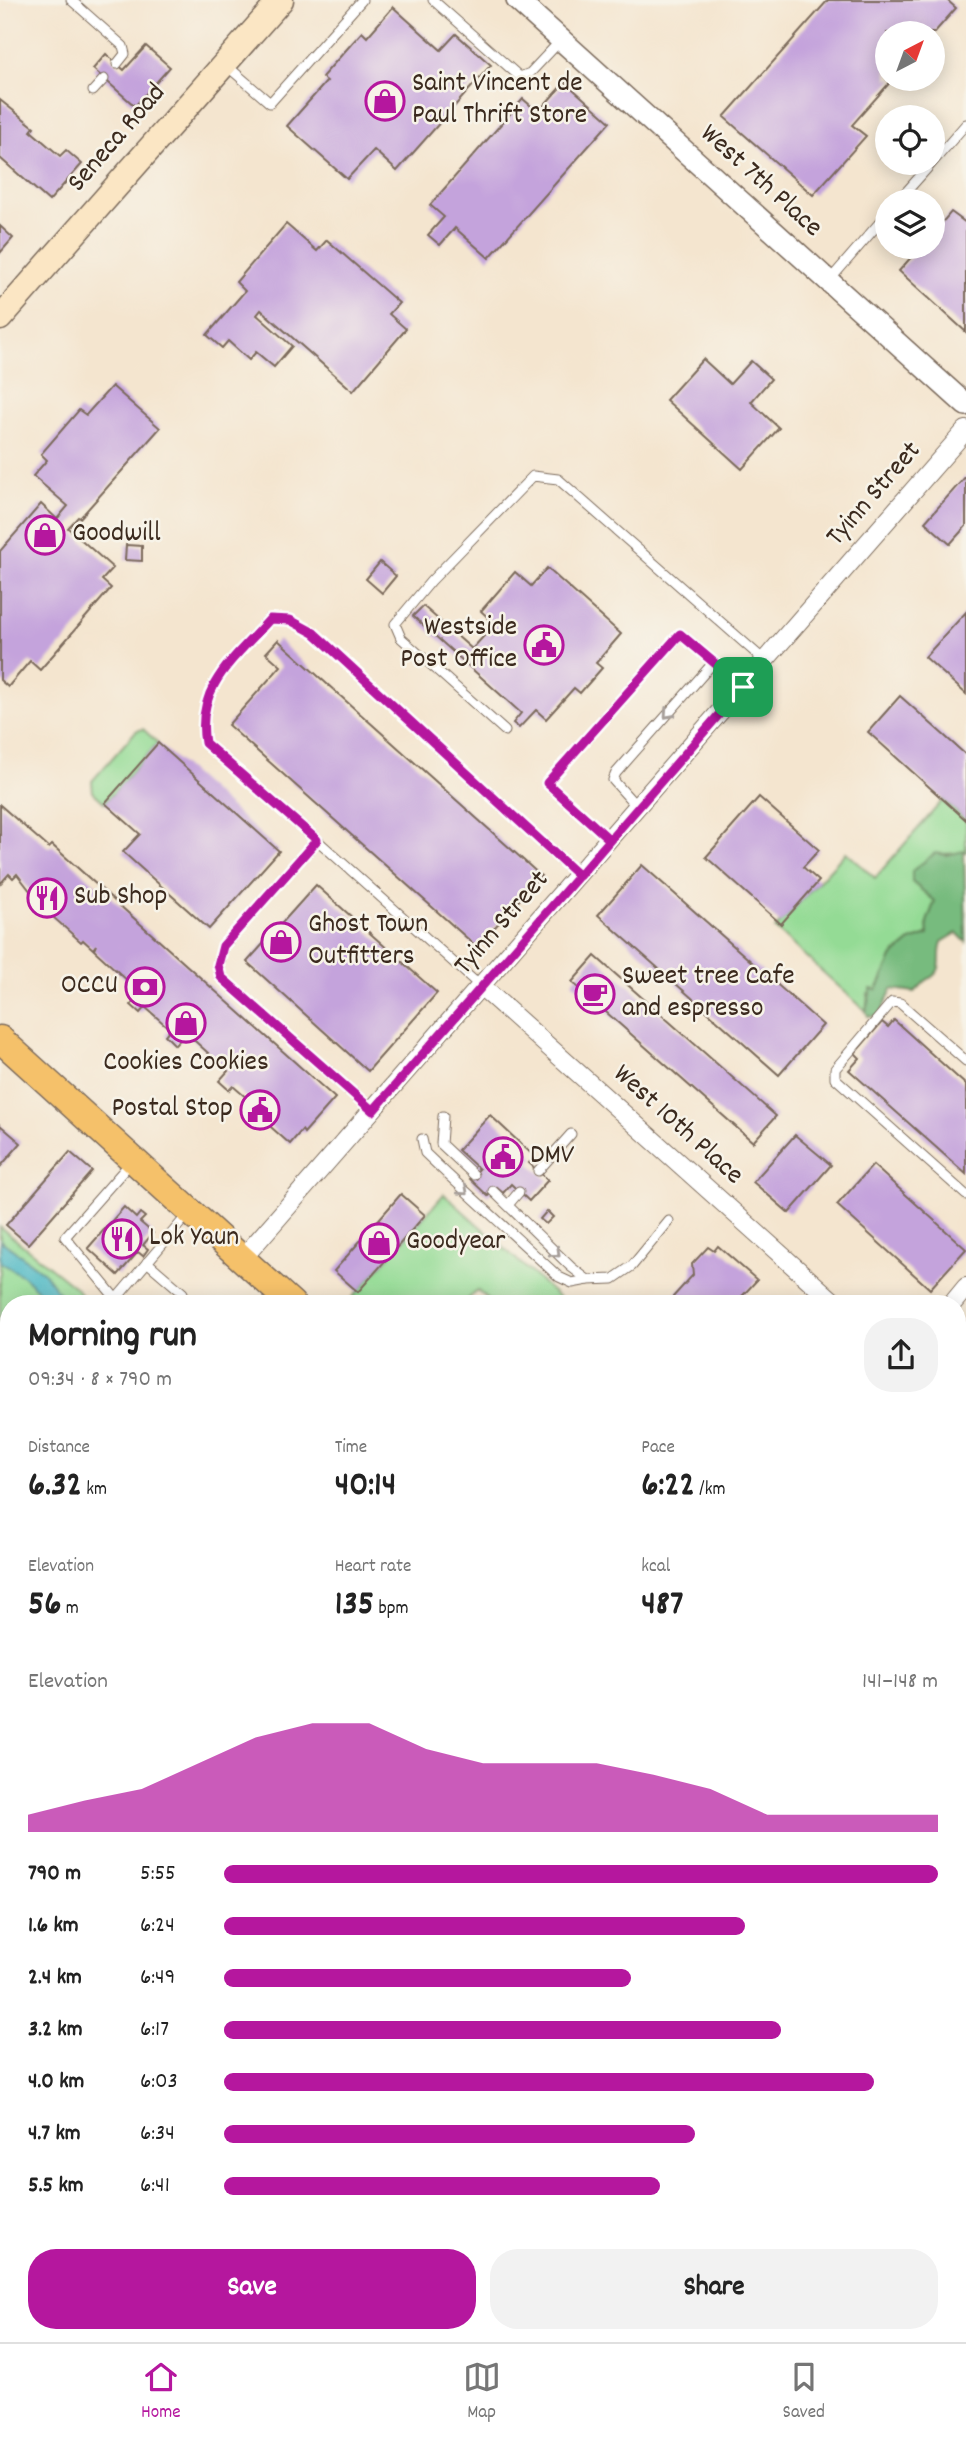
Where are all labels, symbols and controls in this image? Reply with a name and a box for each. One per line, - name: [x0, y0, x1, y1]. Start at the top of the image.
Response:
- north arrow: [875, 21, 945, 91]
- map controls: [875, 21, 945, 259]
- place label: Saint Vincent de Paul Thrift Store: [412, 65, 587, 137]
- street label: Seneca Road: [59, 76, 177, 202]
- shop icon: Saint Vincent de Paul Thrift Store: [364, 80, 406, 122]
- button: locate: [875, 105, 945, 175]
- street label: West 7th Place: [690, 116, 830, 248]
- button: layers: [875, 189, 945, 259]
- street label: Tyinn Street: [818, 434, 932, 556]
- shop icon: Goodwill: [24, 514, 66, 556]
- place label: Goodwill: [72, 515, 161, 555]
- place label: Westside Post Office: [400, 609, 517, 681]
- public building icon: Westside Post Office: [523, 624, 565, 666]
- pin: [713, 657, 773, 717]
- icon: arrive: [724, 668, 762, 706]
- one-way arrow: [664, 705, 676, 718]
- street label: Tyinn Street: [446, 863, 560, 985]
- restaurant icon: Sub Shop: [26, 877, 68, 919]
- place label: Sub Shop: [74, 878, 168, 918]
- place label: Ghost Town Outfitters: [308, 906, 428, 978]
- shop icon: Ghost Town Outfitters: [260, 921, 302, 963]
- place label: Sweet tree Cafe and espresso: [622, 958, 795, 1030]
- bank icon: OCCU: [124, 966, 166, 1008]
- place label: OCCU: [61, 967, 118, 1007]
- cafe icon: Sweet tree Cafe and espresso: [574, 973, 616, 1015]
- shop icon: Cookies Cookies: [165, 1002, 207, 1044]
- place label: Cookies Cookies: [103, 1044, 269, 1084]
- street label: West 10th Place: [603, 1056, 751, 1196]
- public building icon: Postal Stop: [239, 1089, 281, 1131]
- place label: Postal Stop: [111, 1090, 233, 1130]
- public building icon: DMV: [482, 1136, 524, 1178]
- place label: DMV: [530, 1137, 575, 1177]
- one-way arrow: [456, 1182, 469, 1195]
- restaurant icon: Lok Yaun: [101, 1218, 143, 1260]
- place label: Lok Yaun: [149, 1219, 239, 1259]
- shop icon: Goodyear: [358, 1222, 400, 1264]
- place label: Goodyear: [406, 1223, 506, 1263]
- one-way arrow: [548, 1245, 561, 1258]
- text: Morning run: [28, 1310, 197, 1365]
- button: share: [864, 1318, 938, 1392]
- text: 09:34 · 8 × 790 m: [28, 1364, 172, 1397]
- text: Distance: [28, 1435, 90, 1462]
- text: Time: [335, 1435, 367, 1462]
- text: Pace: [641, 1435, 675, 1462]
- text: 6.32: [28, 1462, 82, 1512]
- text: 40:14: [335, 1462, 396, 1512]
- text: 6:22: [641, 1462, 695, 1512]
- text: km: [82, 1477, 107, 1504]
- text: /km: [695, 1477, 726, 1504]
- text: Elevation: [28, 1554, 94, 1581]
- text: Heart rate: [335, 1554, 411, 1581]
- text: kcal: [641, 1554, 670, 1581]
- text: 56: [28, 1581, 61, 1631]
- text: 135: [335, 1581, 374, 1631]
- text: 487: [641, 1581, 683, 1631]
- text: m: [61, 1596, 79, 1623]
- text: bpm: [374, 1596, 408, 1623]
- text: Elevation: [28, 1666, 108, 1699]
- text: 141–148 m: [862, 1666, 938, 1699]
- text: 790 m: [28, 1858, 81, 1891]
- text: 5:55: [140, 1858, 176, 1891]
- text: 1.6 km: [28, 1910, 79, 1943]
- text: 6:24: [140, 1910, 175, 1943]
- text: 2.4 km: [28, 1962, 82, 1995]
- text: 6:49: [140, 1962, 175, 1995]
- text: 3.2 km: [28, 2014, 83, 2047]
- text: 6:17: [140, 2014, 169, 2047]
- text: 4.0 km: [28, 2066, 84, 2099]
- text: 6:03: [140, 2066, 178, 2099]
- text: 4.7 km: [28, 2118, 81, 2151]
- text: 6:34: [140, 2118, 175, 2151]
- text: 5.5 km: [28, 2170, 84, 2203]
- text: 6:41: [140, 2170, 170, 2203]
- button: Save: [28, 2249, 476, 2329]
- button: Share: [490, 2249, 938, 2329]
- tab: Home: [141, 2358, 181, 2427]
- tab: Map: [463, 2358, 501, 2427]
- tab: Saved: [783, 2358, 825, 2427]

